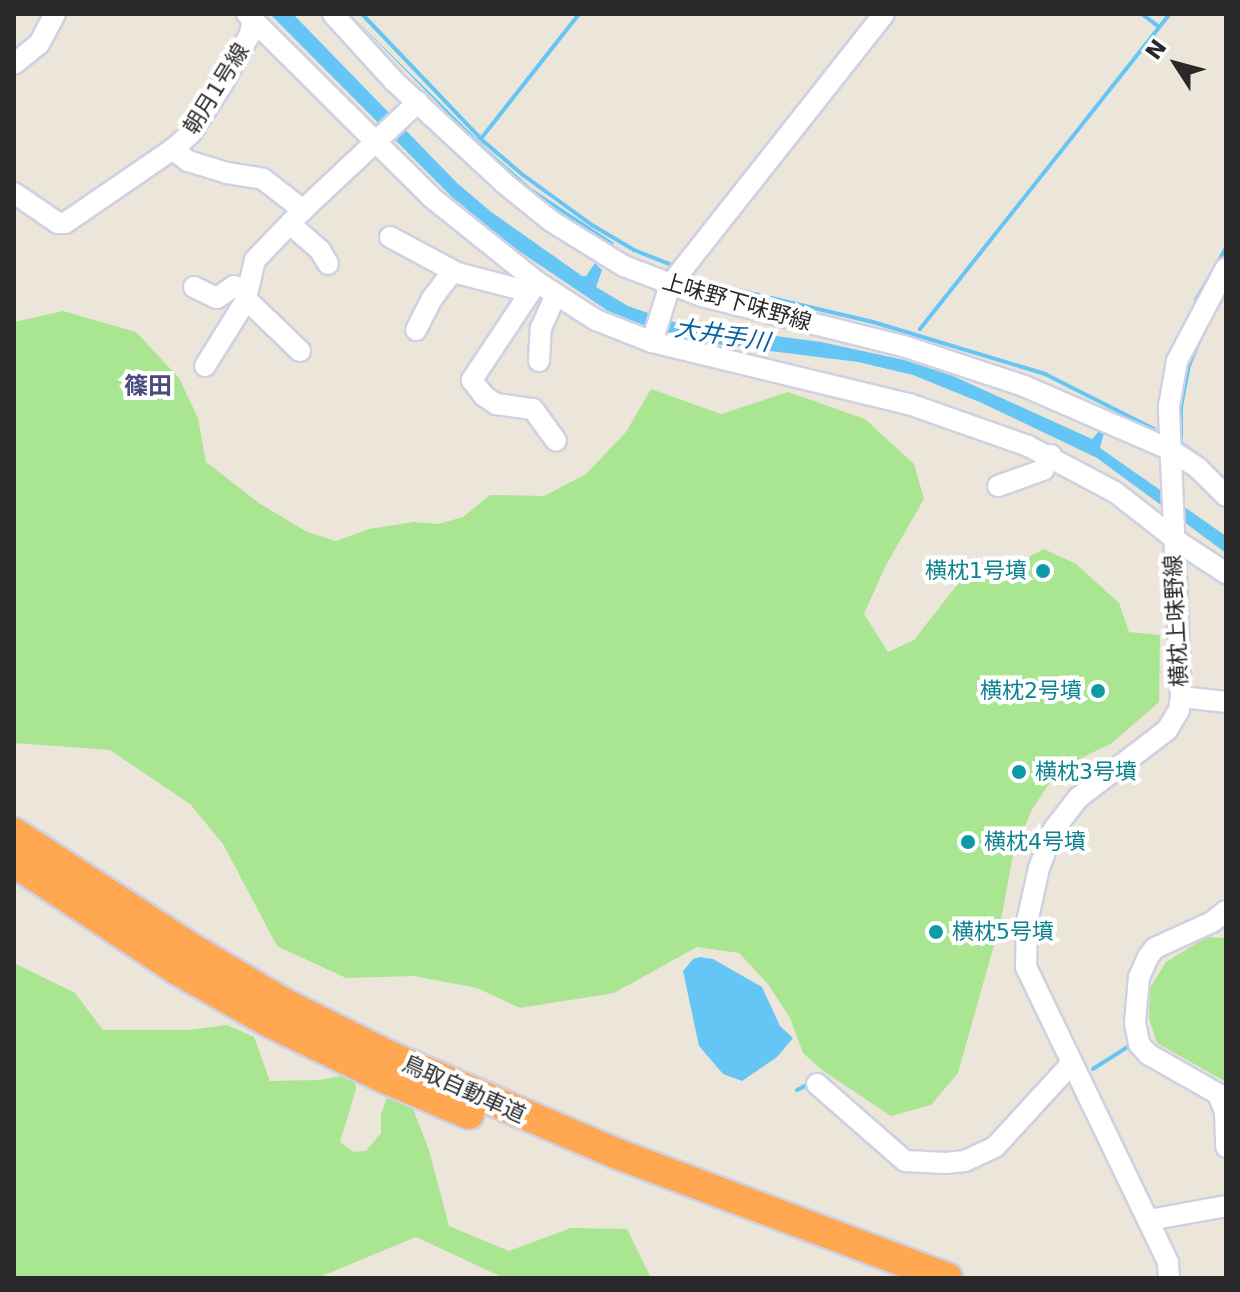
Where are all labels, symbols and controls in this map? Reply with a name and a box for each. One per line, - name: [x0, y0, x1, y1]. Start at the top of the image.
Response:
- north arrow: [1136, 24, 1216, 104]
- text: N: [1141, 35, 1172, 64]
- street label: 朝月1号線: [178, 39, 254, 139]
- street label: 上味野下味野線: [659, 268, 815, 336]
- water label: 大井手川: [672, 314, 772, 358]
- district label: 篠田: [124, 373, 172, 401]
- street label: 横枕上味野線: [1159, 554, 1193, 688]
- place label: 横枕1号墳: [925, 558, 1027, 584]
- marker: 横枕1号墳: [1034, 562, 1052, 580]
- place label: 横枕2号墳: [980, 678, 1082, 704]
- marker: 横枕2号墳: [1089, 682, 1107, 700]
- place label: 横枕3号墳: [1035, 759, 1137, 785]
- marker: 横枕3号墳: [1010, 763, 1028, 781]
- place label: 横枕4号墳: [984, 829, 1086, 855]
- marker: 横枕4号墳: [959, 833, 977, 851]
- place label: 横枕5号墳: [952, 919, 1054, 945]
- marker: 横枕5号墳: [927, 923, 945, 941]
- street label: 鳥取自動車道: [398, 1050, 530, 1128]

